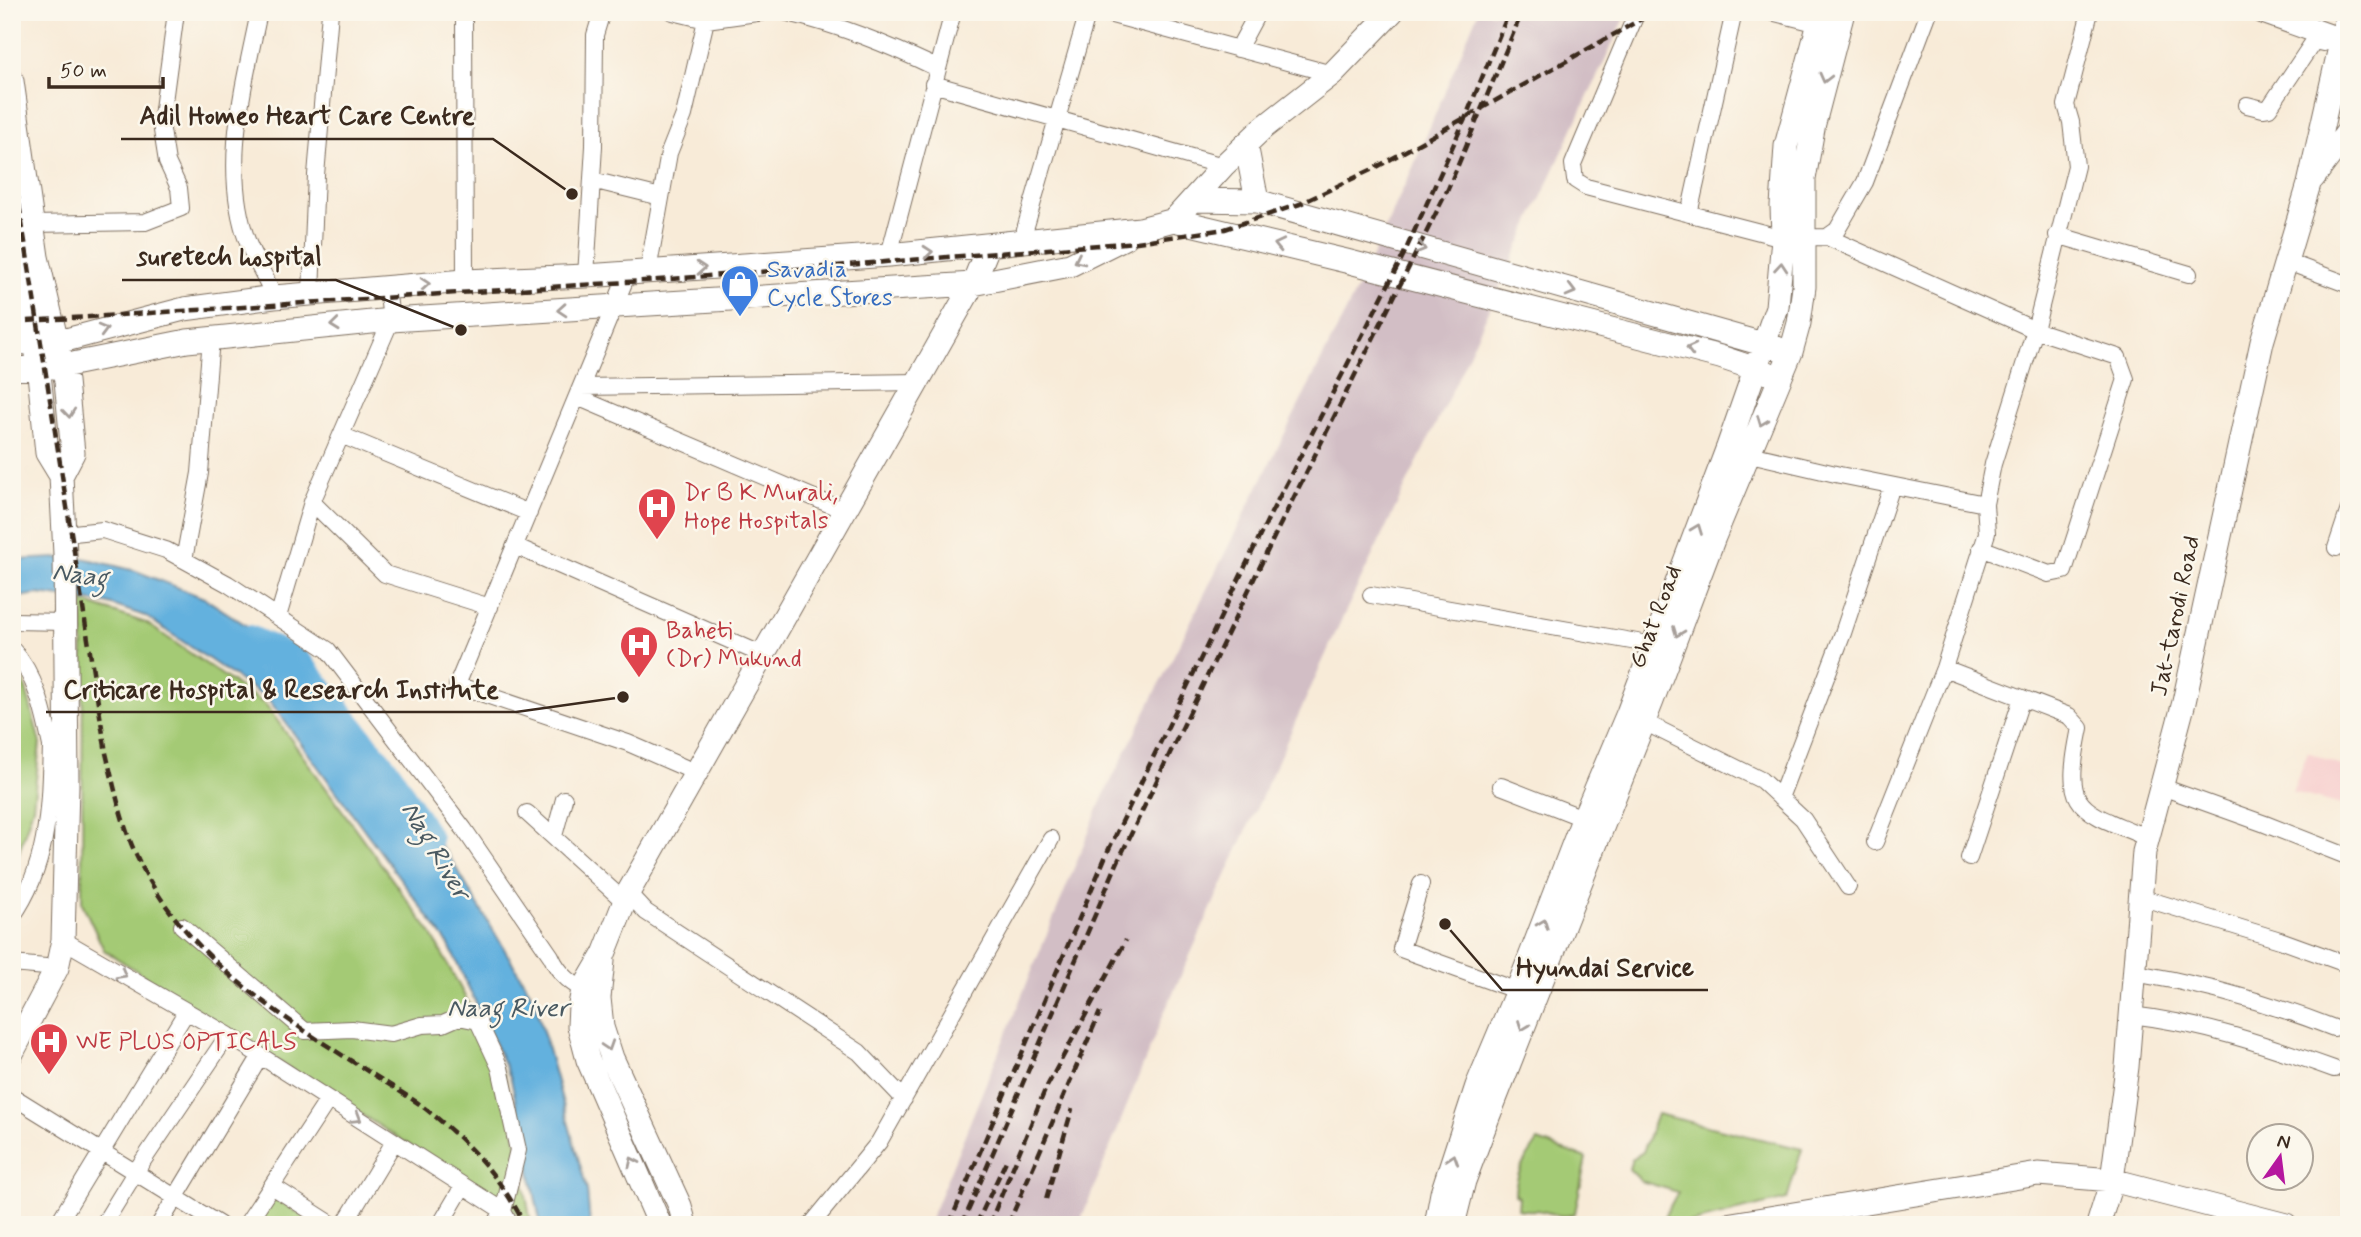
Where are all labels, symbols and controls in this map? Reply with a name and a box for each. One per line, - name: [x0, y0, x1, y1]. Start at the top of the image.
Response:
- scale bar: [49, 46, 163, 90]
- text: 50 m: [60, 57, 107, 85]
- one-way arrow: [1819, 72, 1833, 84]
- callout: Adil Homeo Heart Care Centre: [121, 92, 493, 139]
- text: Adil Homeo Heart Care Centre: [139, 100, 475, 134]
- callout: suretech hospital: [122, 233, 336, 280]
- one-way arrow: [1273, 239, 1285, 253]
- one-way arrow: [1414, 240, 1426, 255]
- text: suretech hospital: [135, 241, 322, 275]
- one-way arrow: [922, 245, 933, 260]
- one-way arrow: [1074, 252, 1086, 266]
- place label: Savadia Cycle Stores: [767, 255, 893, 314]
- one-way arrow: [696, 261, 707, 276]
- one-way arrow: [1773, 261, 1788, 272]
- shop icon: Savadia Cycle Stores: [719, 263, 761, 318]
- one-way arrow: [420, 277, 431, 292]
- one-way arrow: [1565, 283, 1577, 297]
- one-way arrow: [556, 302, 567, 317]
- one-way arrow: [329, 318, 341, 333]
- one-way arrow: [97, 324, 109, 338]
- one-way arrow: [1685, 343, 1697, 357]
- one-way arrow: [62, 407, 77, 419]
- one-way arrow: [1756, 414, 1770, 426]
- place label: Dr B K Murali, Hope Hospitals: [684, 478, 838, 537]
- hospital icon: Dr B K Murali, Hope Hospitals: [636, 486, 678, 541]
- one-way arrow: [1689, 524, 1703, 536]
- street label: Jat-tarodi Road: [2144, 533, 2208, 699]
- water label: Naag: [50, 555, 113, 600]
- street label: Ghat Road: [1622, 561, 1690, 673]
- place label: Baheti (Dr) Mukund: [666, 616, 802, 675]
- hospital icon: Baheti (Dr) Mukund: [618, 624, 660, 679]
- one-way arrow: [1673, 626, 1687, 638]
- callout: Criticare Hospital & Research Institute: [46, 665, 516, 712]
- text: Criticare Hospital & Research Institute: [63, 674, 499, 708]
- water label: Nag River: [390, 796, 479, 911]
- one-way arrow: [1535, 918, 1549, 930]
- callout: Hyundai Service: [1502, 943, 1708, 990]
- text: Hyundai Service: [1516, 952, 1694, 986]
- one-way arrow: [114, 966, 127, 979]
- water label: Naag River: [447, 992, 572, 1029]
- one-way arrow: [1518, 1020, 1532, 1032]
- hospital icon: WE PLUS OPTICALS: [28, 1021, 70, 1076]
- place label: WE PLUS OPTICALS: [76, 1027, 297, 1058]
- one-way arrow: [600, 1039, 614, 1052]
- one-way arrow: [350, 1110, 363, 1123]
- north arrow: [2246, 1122, 2316, 1192]
- text: N: [2275, 1128, 2293, 1156]
- one-way arrow: [1445, 1153, 1459, 1166]
- one-way arrow: [627, 1157, 641, 1169]

